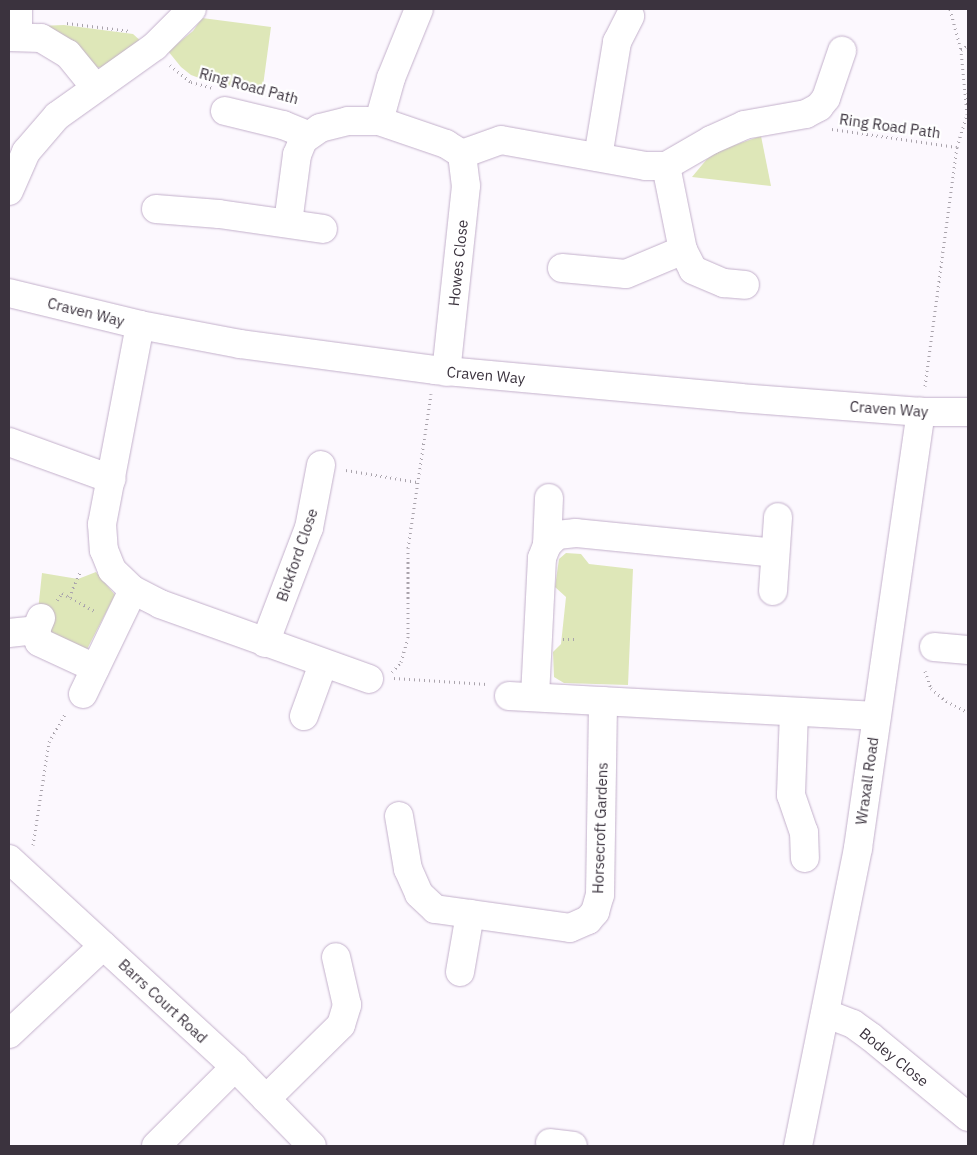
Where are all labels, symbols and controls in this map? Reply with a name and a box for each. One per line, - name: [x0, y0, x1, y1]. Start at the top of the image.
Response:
- street label: Ring Road Path: [197, 64, 301, 108]
- street label: Ring Road Path: [838, 110, 942, 142]
- street label: Howes Close: [445, 219, 471, 307]
- street label: Craven Way: [46, 294, 126, 330]
- street label: Craven Way: [446, 363, 526, 387]
- street label: Craven Way: [849, 397, 929, 421]
- street label: Bickford Close: [273, 506, 321, 604]
- street label: Wraxall Road: [852, 736, 882, 826]
- street label: Horsecroft Gardens: [589, 762, 611, 894]
- street label: Barrs Court Road: [115, 955, 211, 1047]
- street label: Bodey Close: [856, 1024, 932, 1090]

